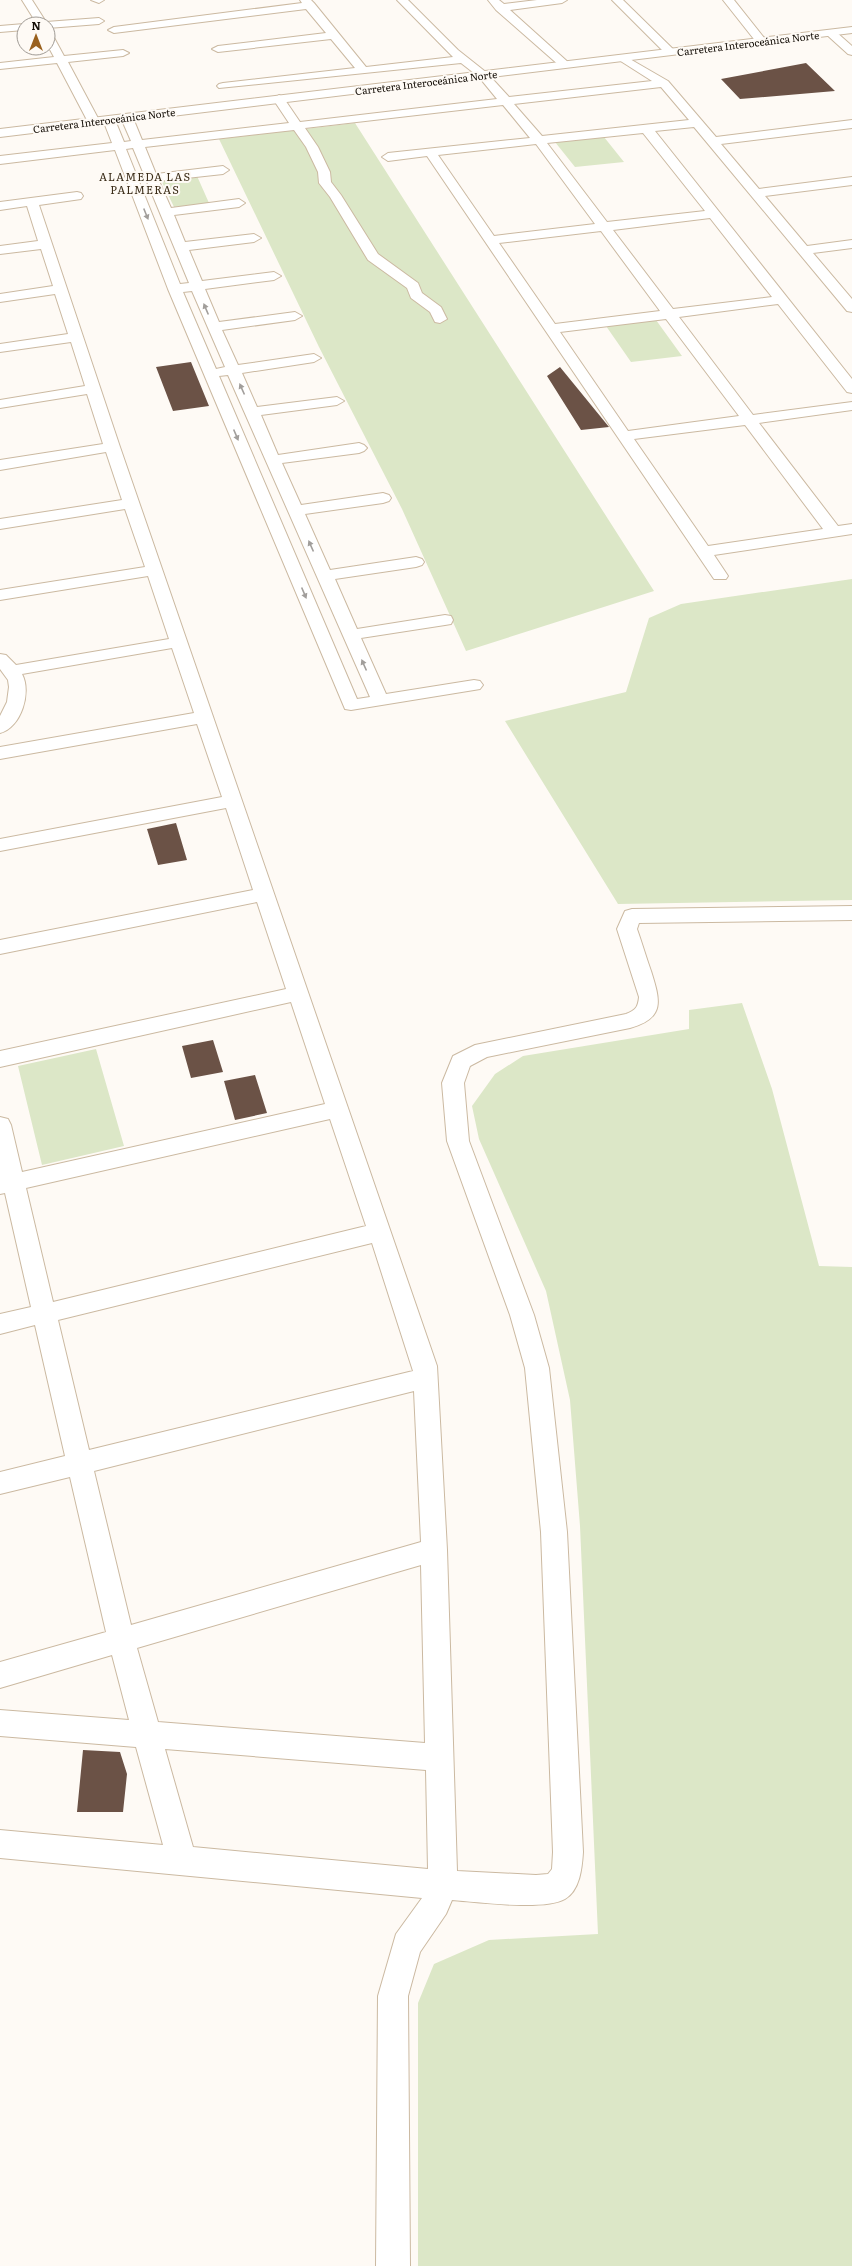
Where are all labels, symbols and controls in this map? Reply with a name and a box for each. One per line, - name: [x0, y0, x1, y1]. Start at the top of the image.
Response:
- north arrow: [16, 16, 56, 56]
- text: N: [31, 17, 41, 33]
- street label: Carretera Interoceánica Norte: [676, 27, 820, 59]
- street label: Carretera Interoceánica Norte: [354, 66, 498, 98]
- street label: Carretera Interoceánica Norte: [32, 104, 176, 136]
- district label: ALAMEDA LAS PALMERAS: [99, 168, 191, 197]
- one-way arrow: [143, 209, 149, 221]
- one-way arrow: [203, 303, 209, 314]
- one-way arrow: [239, 383, 245, 394]
- one-way arrow: [234, 429, 240, 441]
- one-way arrow: [308, 540, 314, 551]
- one-way arrow: [301, 588, 307, 600]
- one-way arrow: [361, 659, 367, 670]

